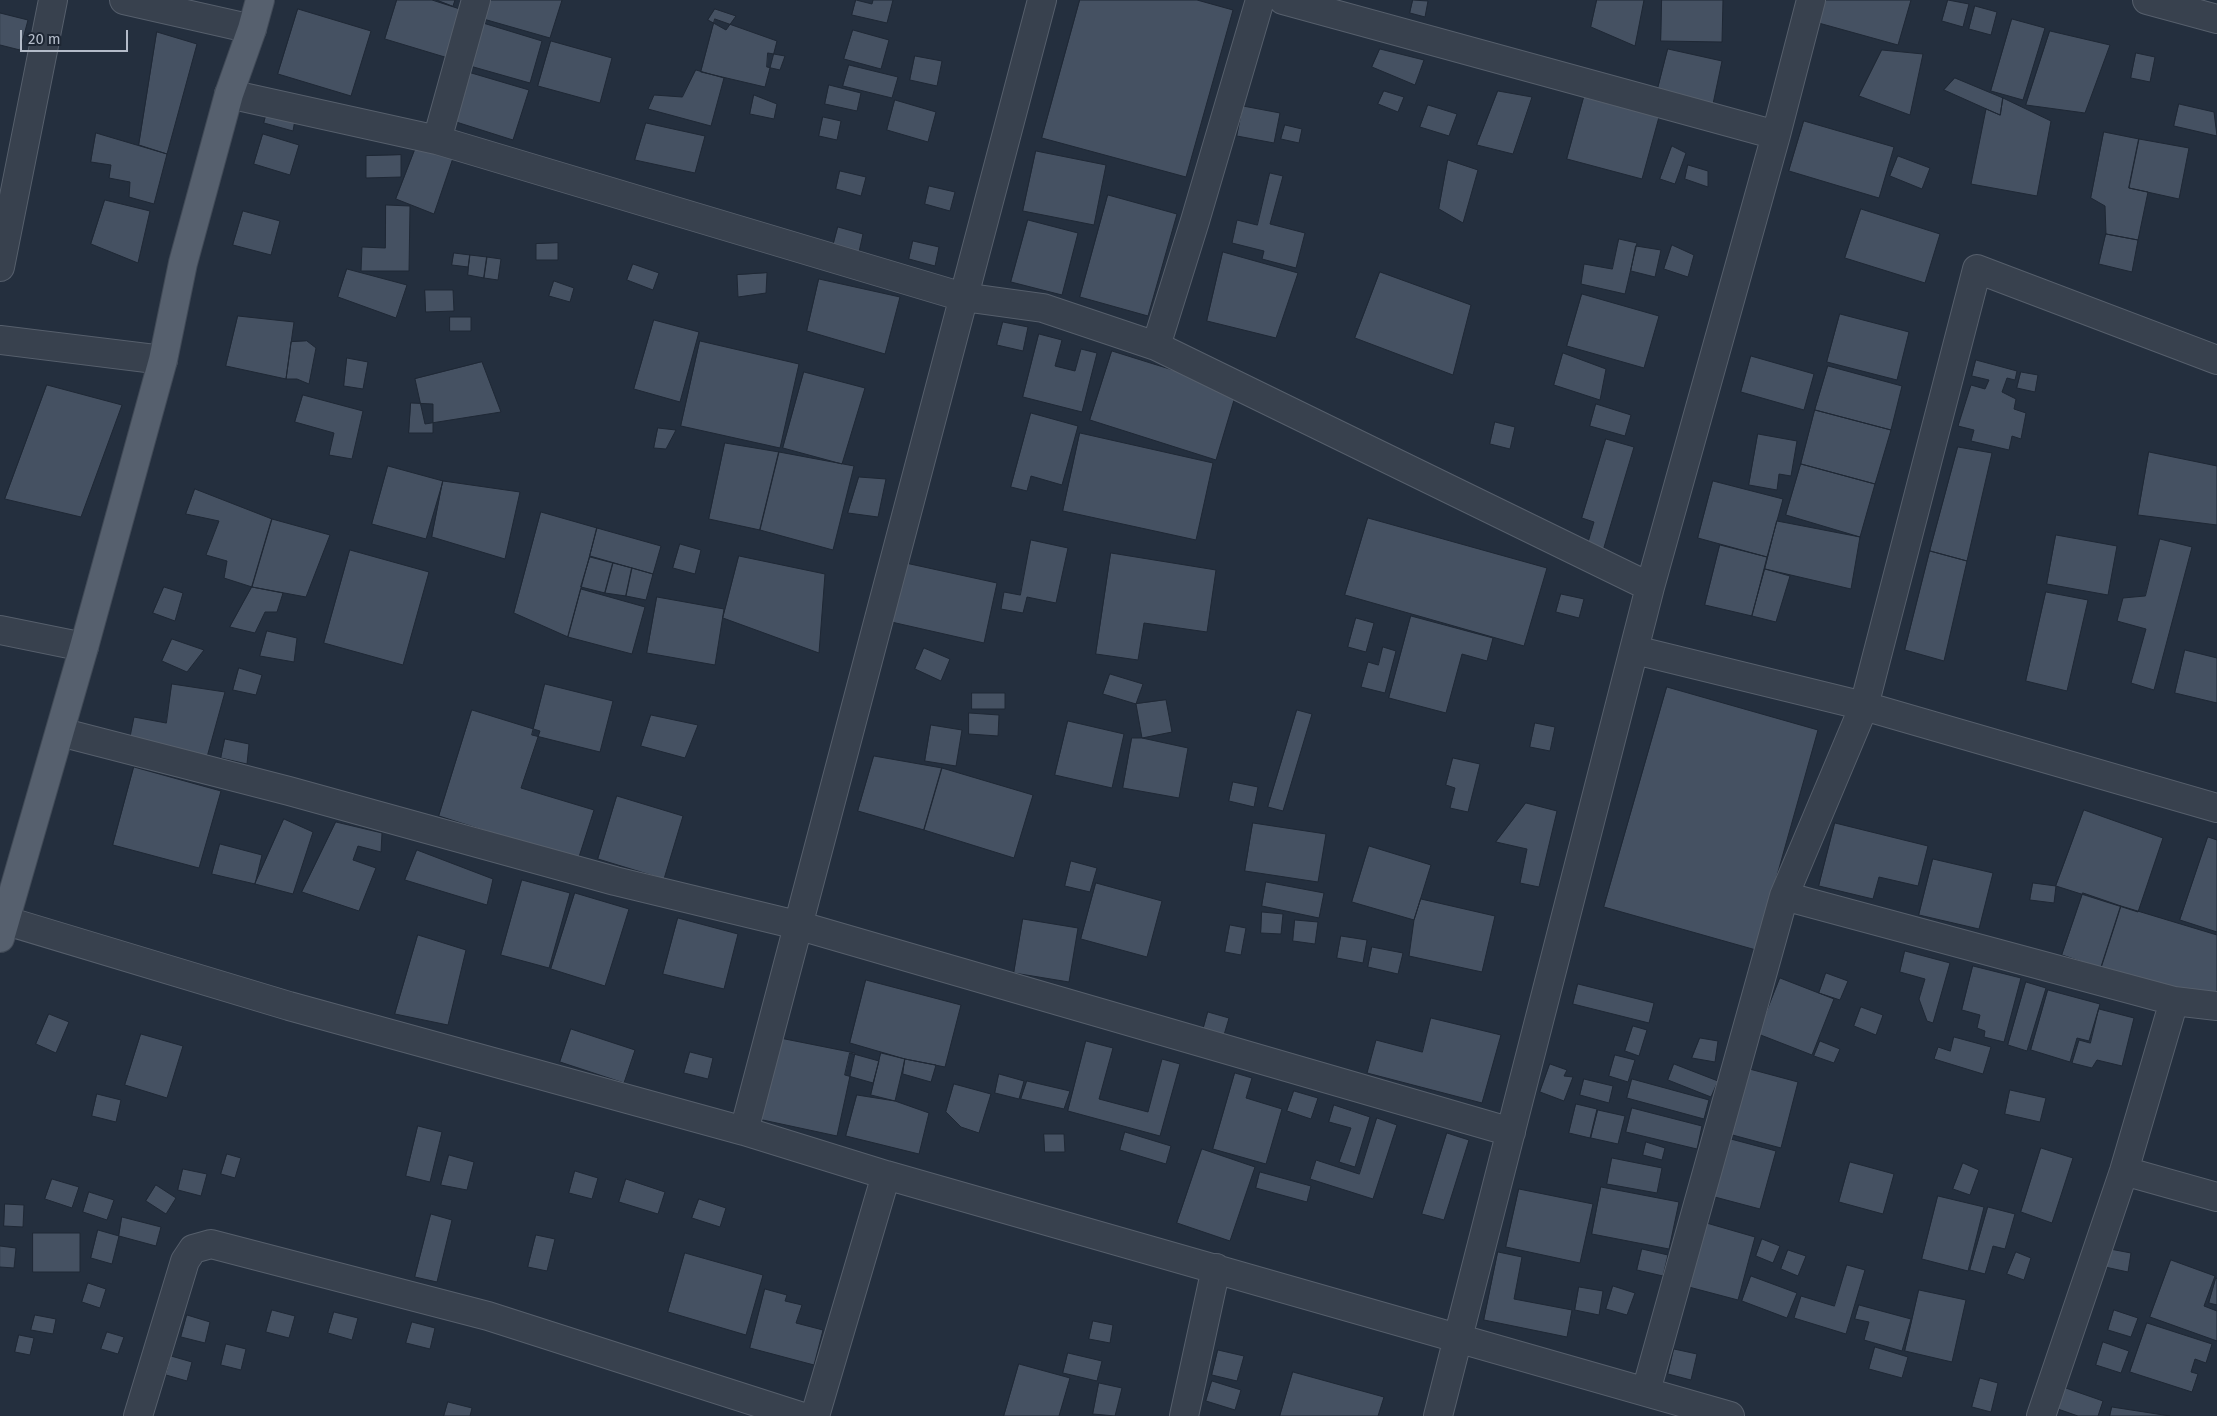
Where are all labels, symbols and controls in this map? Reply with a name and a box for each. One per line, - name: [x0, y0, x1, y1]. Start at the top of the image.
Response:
- scale bar: [22, 20, 130, 52]
- text: 20 m: [28, 30, 61, 48]

